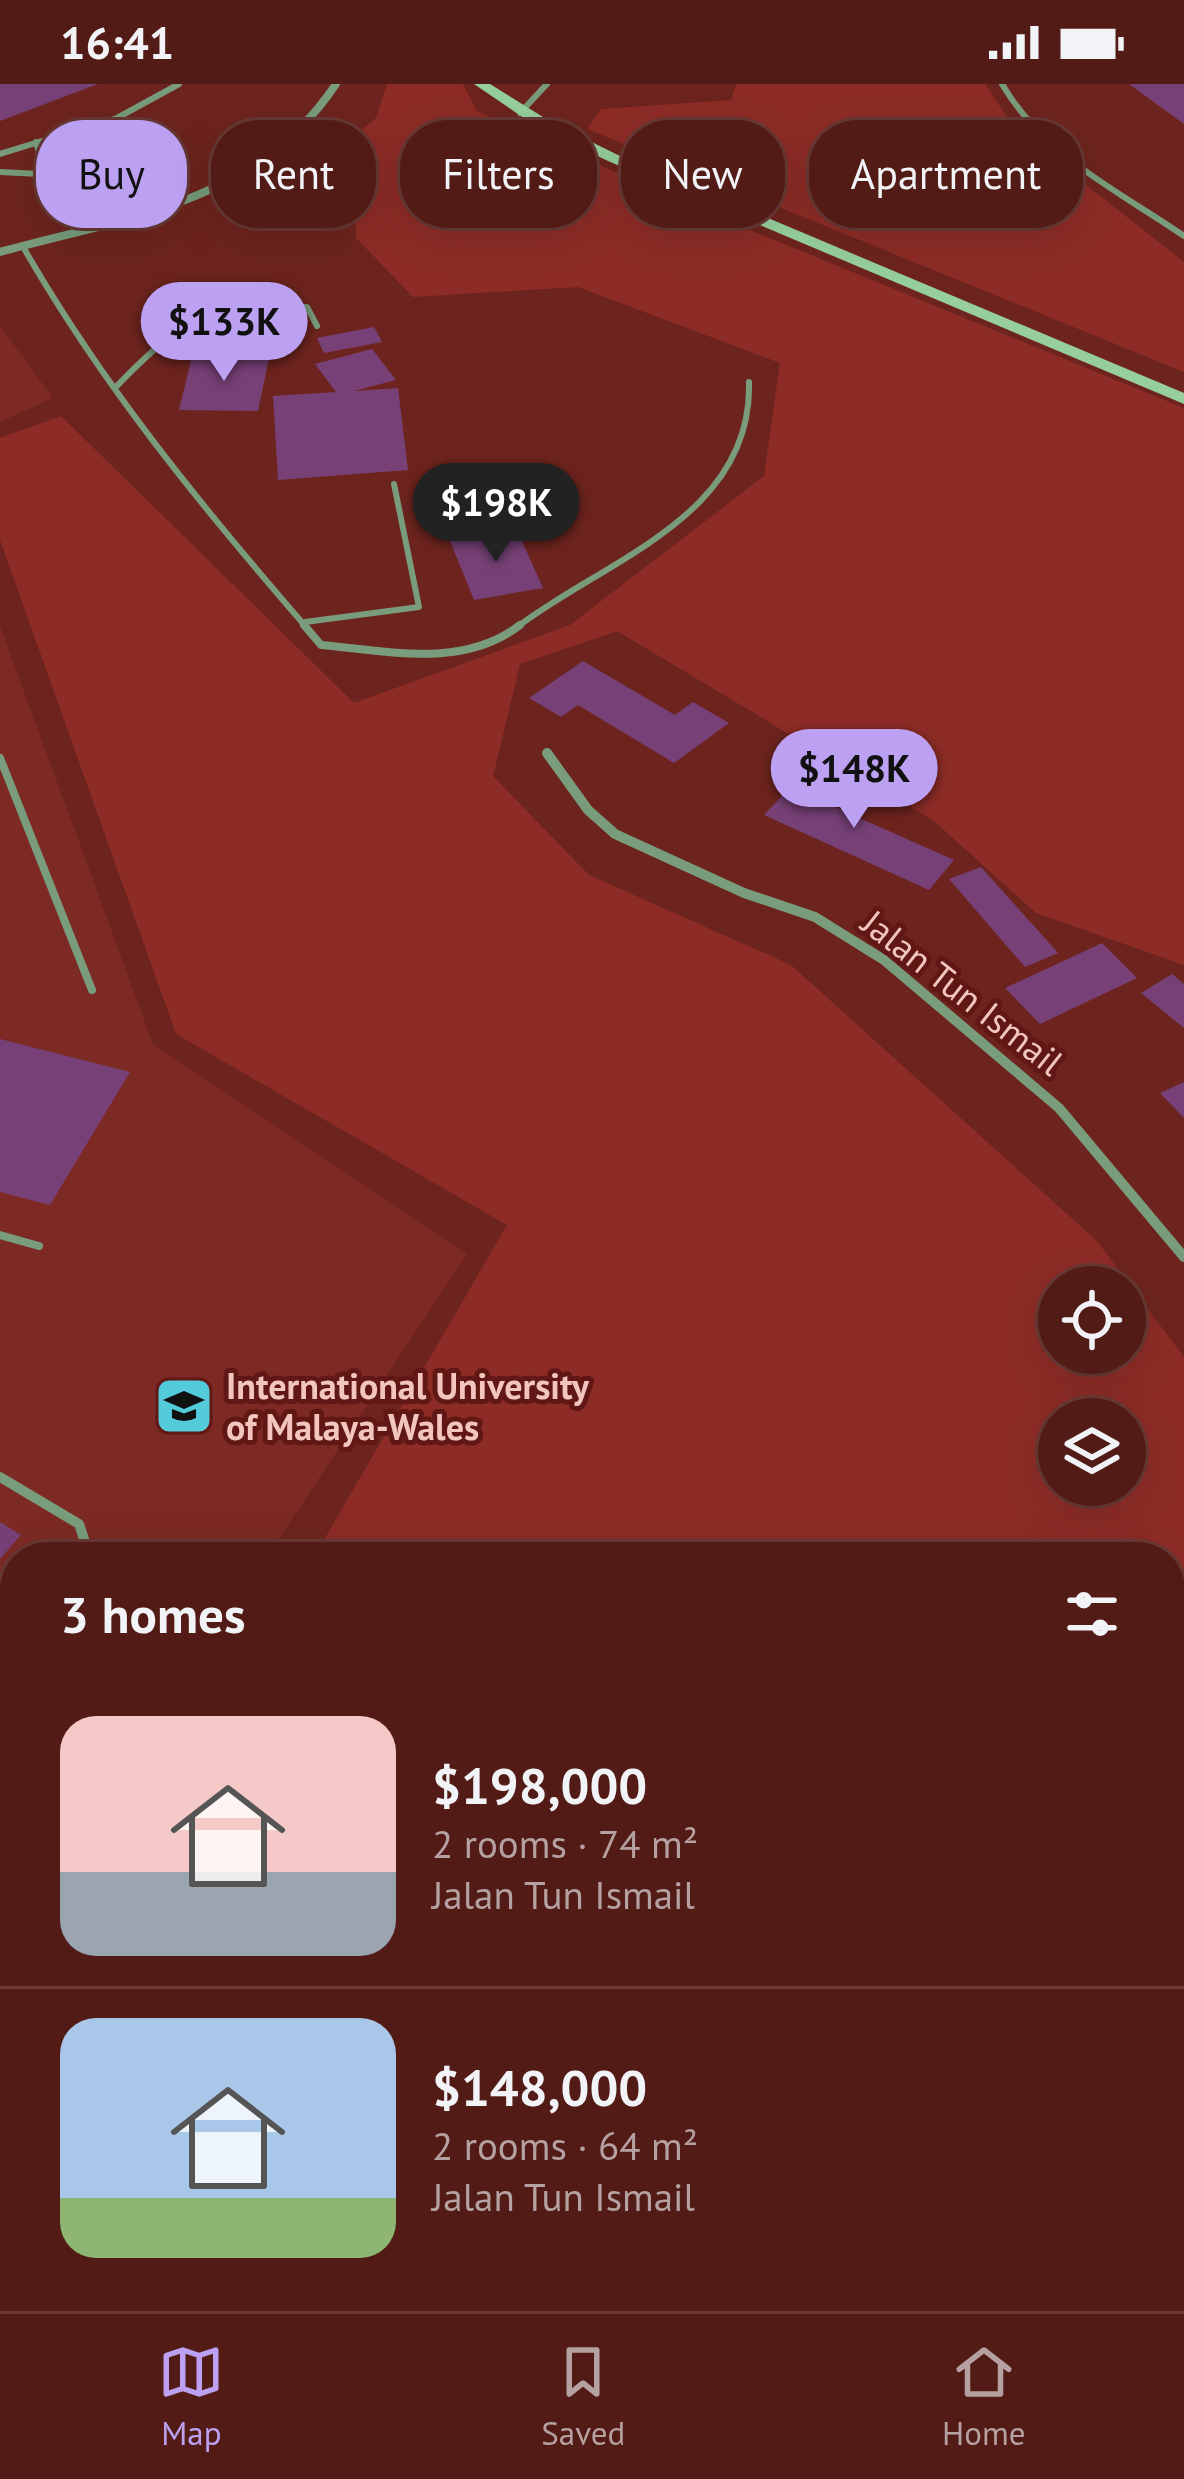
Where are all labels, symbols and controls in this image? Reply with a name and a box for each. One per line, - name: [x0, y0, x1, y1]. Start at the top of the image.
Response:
- text: 16:41: [60, 13, 174, 71]
- chip: Buy: [36, 120, 187, 228]
- chip: Rent: [211, 120, 376, 228]
- chip: Filters: [400, 120, 597, 228]
- chip: New: [621, 120, 785, 228]
- chip: Apartment: [809, 120, 1083, 228]
- pin: $133K: [140, 282, 308, 384]
- text: $133K: [168, 295, 280, 346]
- pin: $198K: [412, 463, 580, 565]
- text: $198K: [440, 476, 552, 527]
- pin: $148K: [770, 729, 938, 831]
- text: $148K: [798, 742, 910, 793]
- street label: Jalan Tun Ismail: [851, 898, 1073, 1086]
- map controls: [1038, 1266, 1146, 1506]
- button: locate: [1038, 1266, 1146, 1374]
- place label: International University of Malaya-Wales: [226, 1362, 590, 1450]
- school or university icon: International University of Malaya-Wales: [153, 1375, 215, 1437]
- button: layers: [1038, 1398, 1146, 1506]
- text: 3 homes: [60, 1581, 246, 1647]
- icon: filters: [1059, 1581, 1125, 1647]
- text: $198,000: [432, 1752, 647, 1818]
- icon: home: [156, 1764, 300, 1908]
- text: 2 rooms · 74 m²: [432, 1818, 698, 1869]
- text: Jalan Tun Ismail: [432, 1869, 695, 1920]
- text: $148,000: [432, 2054, 647, 2120]
- icon: home: [156, 2066, 300, 2210]
- text: 2 rooms · 64 m²: [432, 2120, 698, 2171]
- text: Jalan Tun Ismail: [432, 2171, 695, 2222]
- tab: Map: [158, 2339, 224, 2454]
- tab: Saved: [541, 2339, 625, 2454]
- tab: Home: [942, 2339, 1026, 2454]

